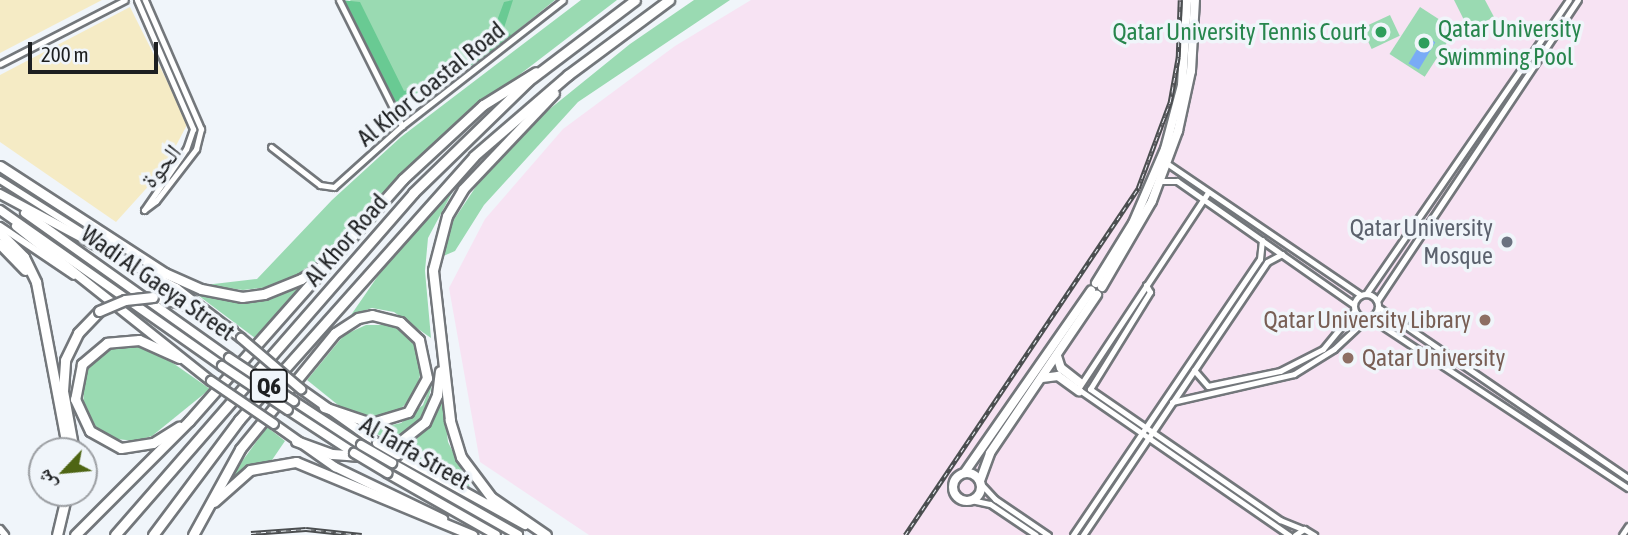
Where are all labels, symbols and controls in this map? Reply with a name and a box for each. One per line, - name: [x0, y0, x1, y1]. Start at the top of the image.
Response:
- place label: Qatar University Swimming Pool: [1438, 15, 1581, 71]
- street label: Al Khor Coastal Road: [351, 16, 511, 152]
- place label: Qatar University Tennis Court: [1112, 18, 1367, 46]
- marker: Qatar University Tennis Court: [1373, 24, 1389, 40]
- scale bar: [32, 28, 161, 72]
- marker: Qatar University Swimming Pool: [1416, 35, 1432, 51]
- text: 200 m: [41, 42, 89, 66]
- street label: الحوة: [135, 138, 187, 194]
- street label: Al Khor Road: [298, 188, 394, 292]
- place label: Qatar University Mosque: [1350, 214, 1493, 270]
- street label: Wadi Al Gaeya Street: [76, 219, 240, 347]
- marker: Qatar University Mosque: [1499, 234, 1515, 250]
- place label: Qatar University Library: [1263, 306, 1471, 334]
- marker: Qatar University Library: [1477, 312, 1493, 328]
- place label: Qatar University: [1362, 344, 1505, 372]
- marker: Qatar University: [1340, 350, 1356, 366]
- road number: Q6: [250, 366, 288, 406]
- street label: Al Tarfa Street: [355, 410, 475, 496]
- north arrow: [28, 437, 98, 507]
- text: ش: [32, 466, 60, 494]

